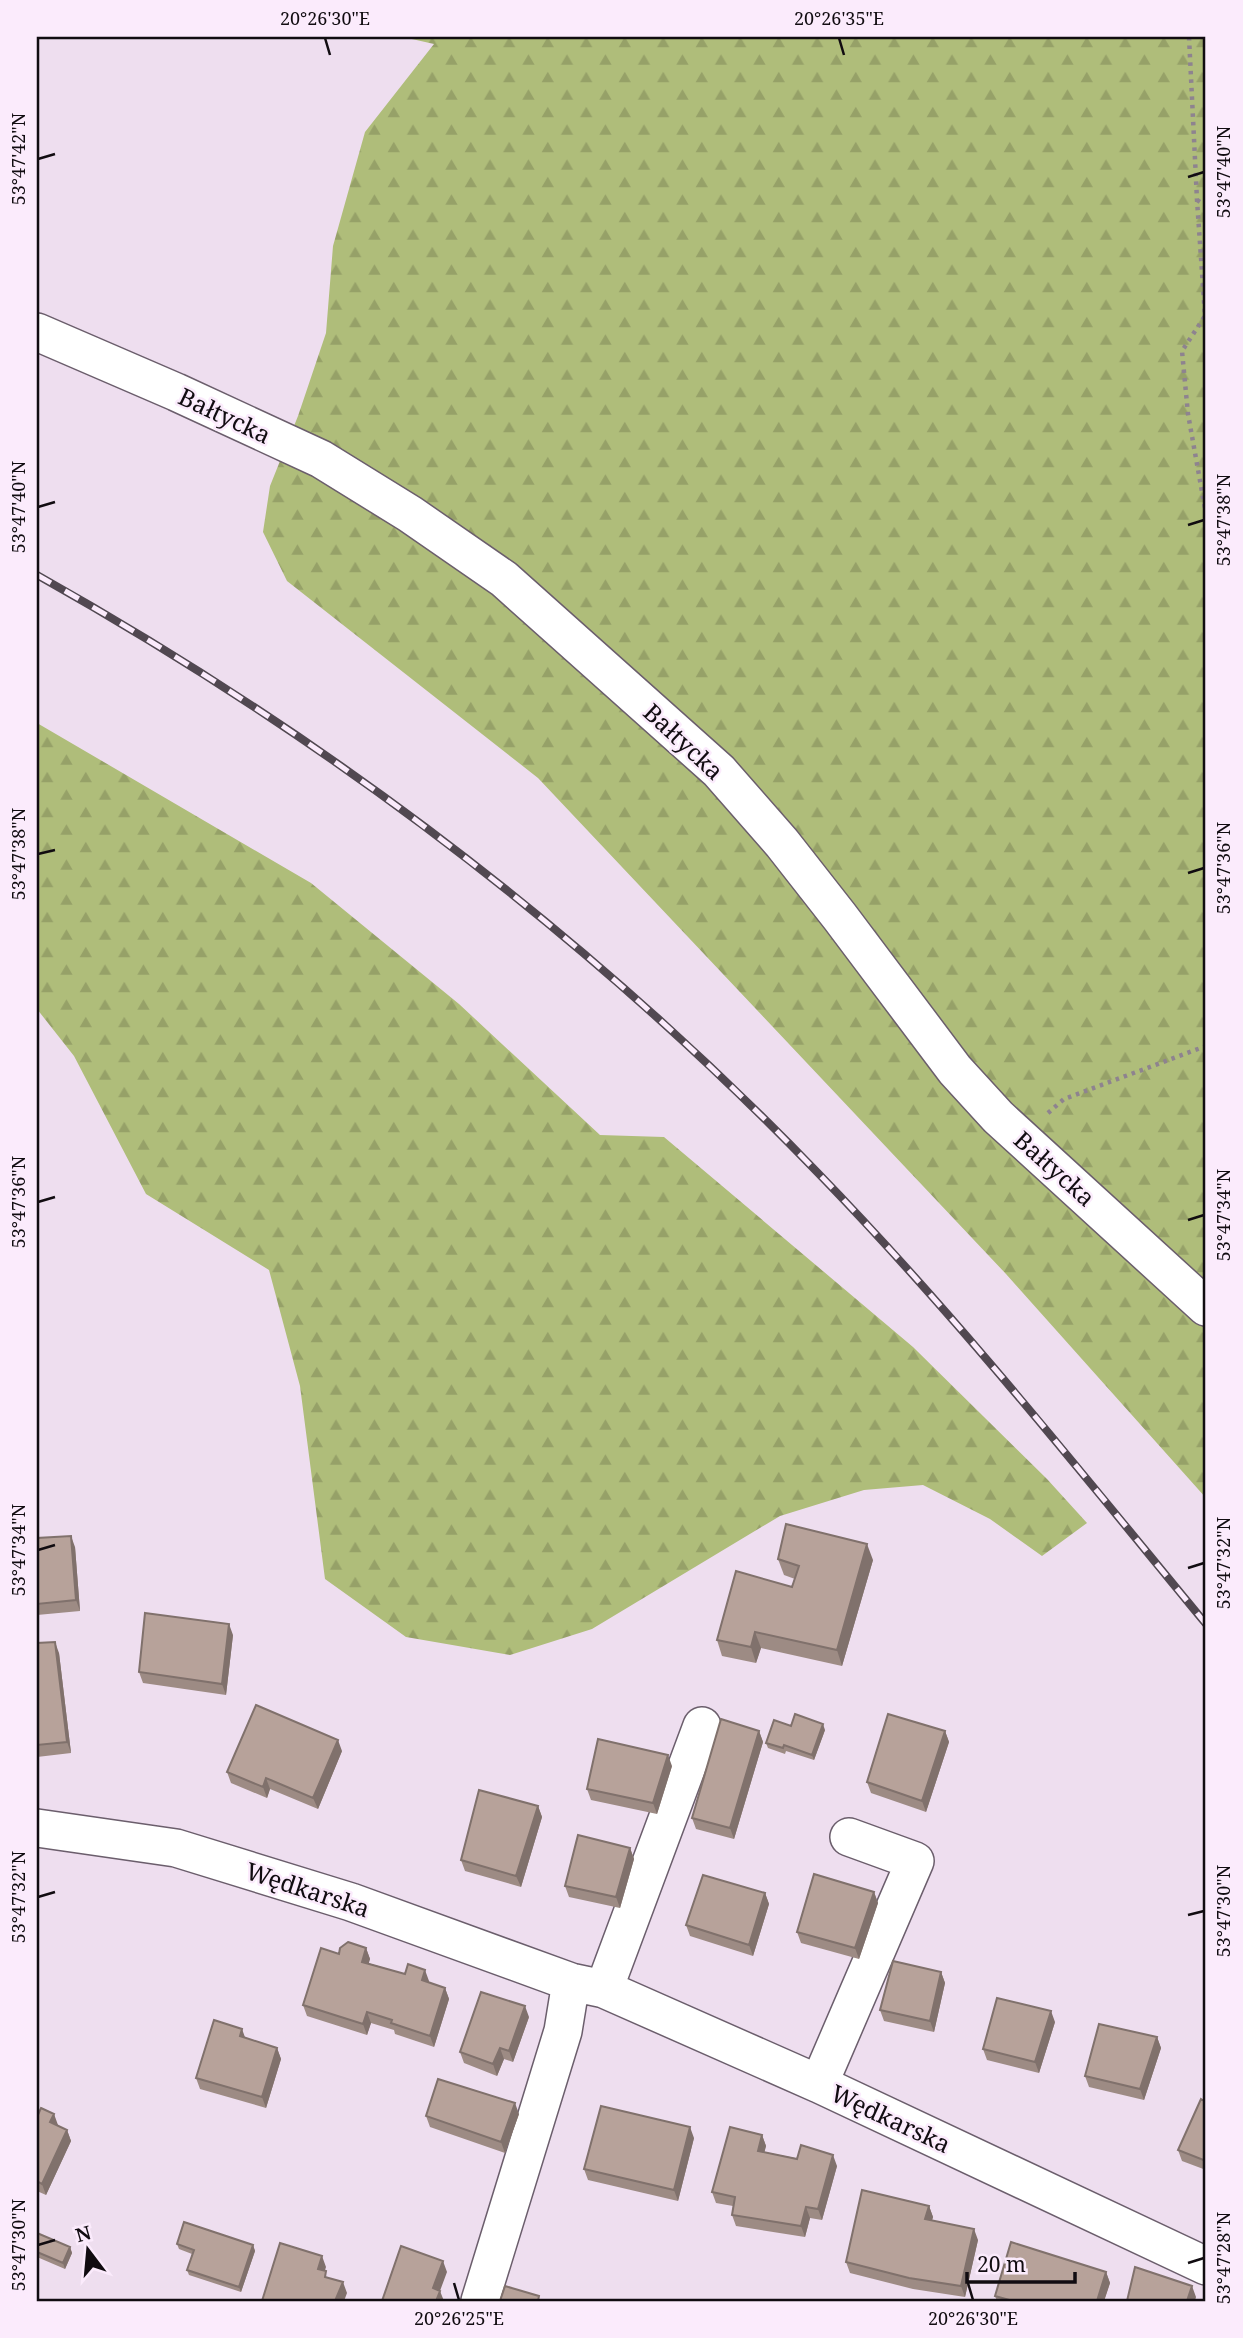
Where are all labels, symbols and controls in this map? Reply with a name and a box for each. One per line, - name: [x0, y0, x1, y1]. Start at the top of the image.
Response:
- text: 20°26'30"E: [280, 6, 370, 30]
- text: 20°26'35"E: [794, 6, 884, 30]
- text: 53°47'42"N: [6, 112, 30, 205]
- text: 53°47'40"N: [1211, 125, 1235, 218]
- street label: Bałtycka: [173, 379, 277, 451]
- text: 53°47'40"N: [6, 460, 30, 553]
- text: 53°47'38"N: [1211, 473, 1235, 566]
- street label: Bałtycka: [637, 695, 731, 787]
- text: 53°47'38"N: [6, 807, 30, 900]
- text: 53°47'36"N: [1211, 821, 1235, 914]
- street label: Bałtycka: [1007, 1123, 1103, 1213]
- text: 53°47'36"N: [6, 1155, 30, 1248]
- text: 53°47'34"N: [1211, 1168, 1235, 1261]
- text: 53°47'34"N: [6, 1503, 30, 1596]
- text: 53°47'32"N: [1211, 1516, 1235, 1609]
- text: 53°47'32"N: [6, 1850, 30, 1943]
- street label: Wędkarska: [242, 1853, 374, 1925]
- text: 53°47'30"N: [1211, 1864, 1235, 1957]
- street label: Wędkarska: [826, 2076, 956, 2160]
- text: 53°47'30"N: [6, 2198, 30, 2291]
- text: 53°47'28"N: [1211, 2211, 1235, 2304]
- north arrow: [52, 2216, 122, 2286]
- text: N: [73, 2219, 94, 2248]
- scale bar: [967, 2240, 1075, 2284]
- text: 20 m: [977, 2250, 1026, 2278]
- text: 20°26'25"E: [414, 2306, 504, 2330]
- text: 20°26'30"E: [928, 2306, 1018, 2330]

